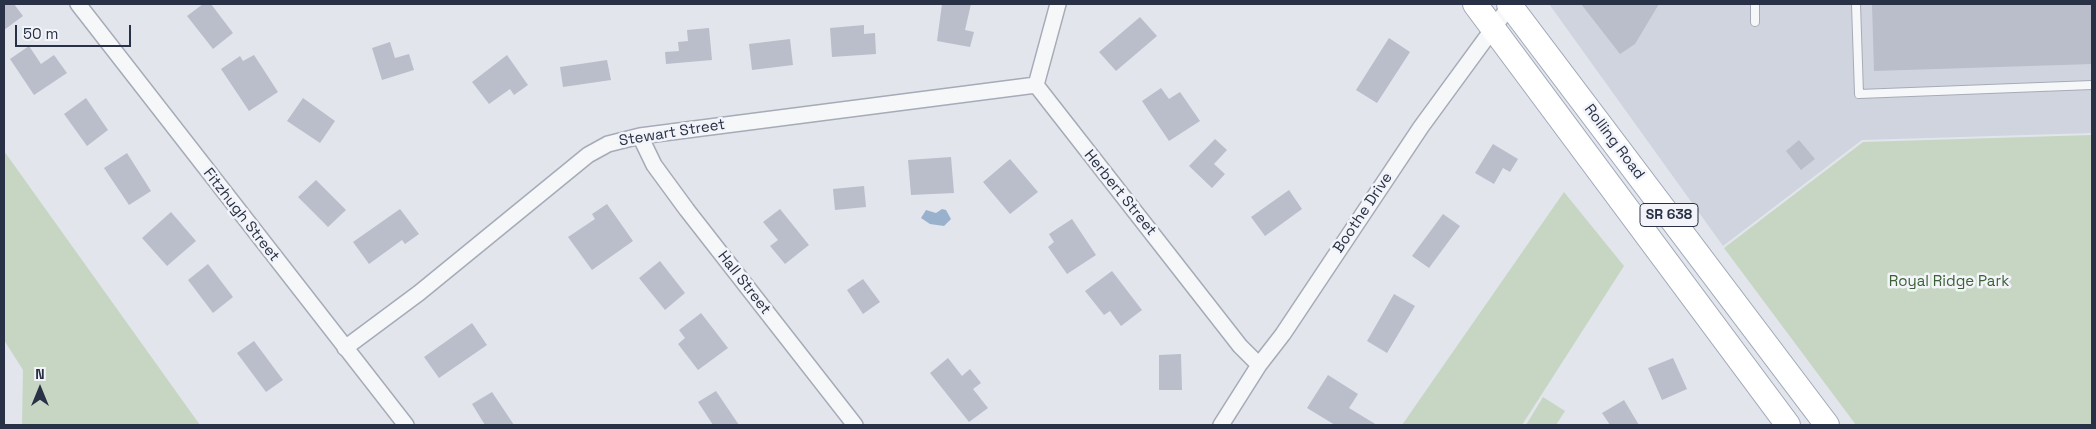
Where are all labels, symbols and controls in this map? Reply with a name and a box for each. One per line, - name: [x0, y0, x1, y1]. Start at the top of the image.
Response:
- scale bar: [18, 15, 134, 47]
- text: 50 m: [23, 24, 58, 43]
- street label: Rolling Road: [1580, 101, 1648, 183]
- street label: Stewart Street: [618, 116, 726, 150]
- street label: Herbert Street: [1080, 146, 1160, 240]
- street label: Fitzhugh Street: [199, 165, 283, 265]
- street label: Boothe Drive: [1330, 169, 1396, 257]
- road number: SR 638: [1640, 204, 1698, 226]
- street label: Hall Street: [714, 248, 774, 318]
- park label: Royal Ridge Park: [1889, 273, 2009, 291]
- north arrow: [15, 364, 65, 414]
- text: N: [35, 365, 45, 383]

